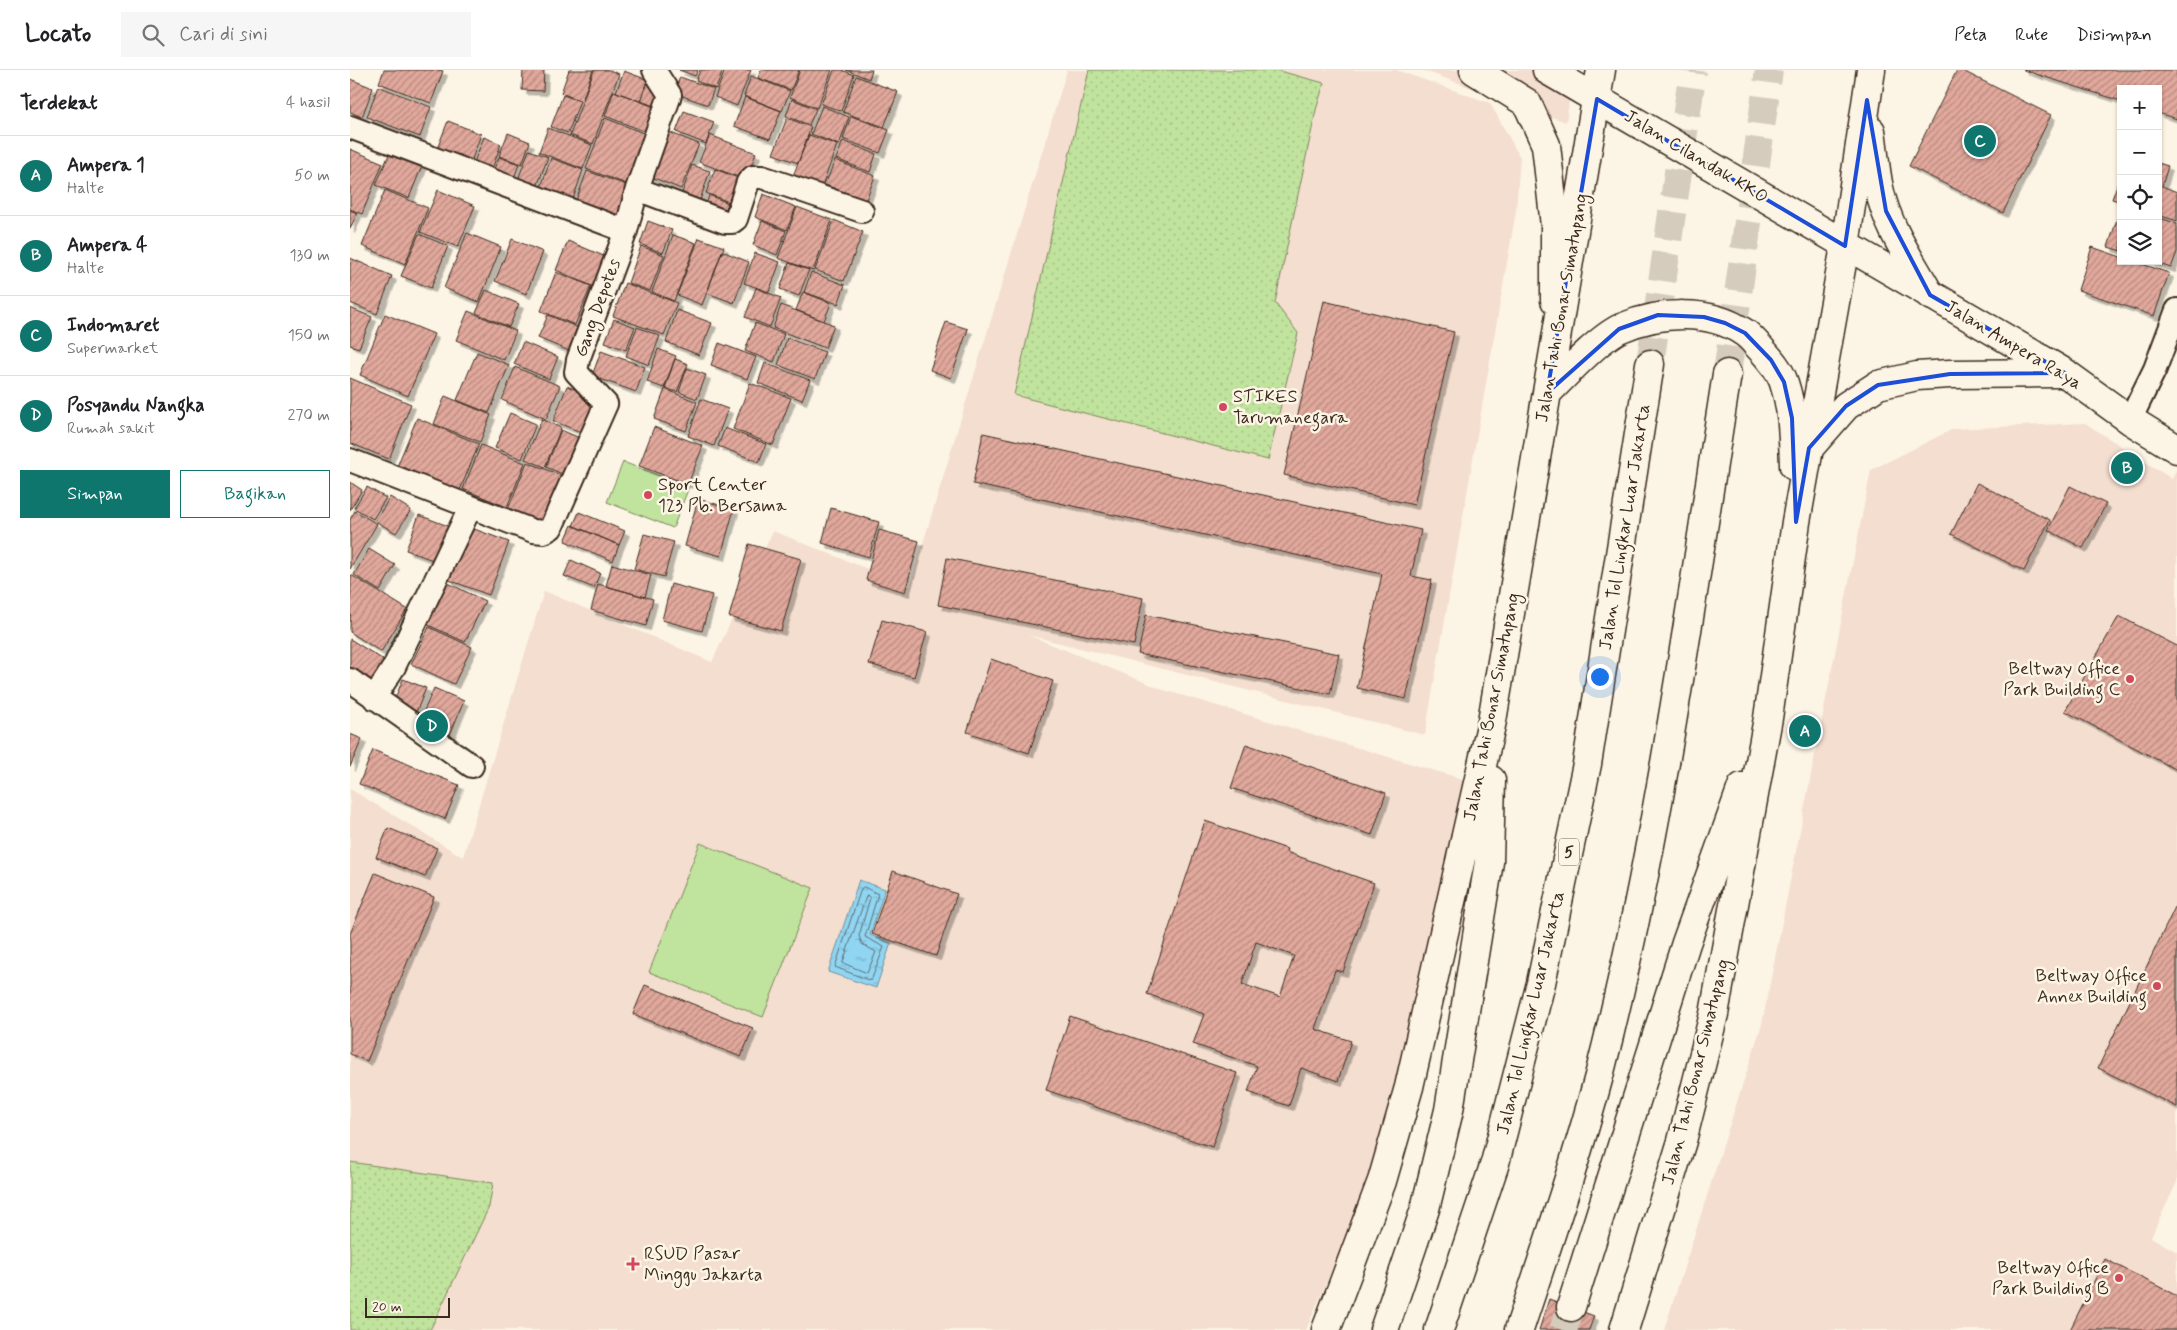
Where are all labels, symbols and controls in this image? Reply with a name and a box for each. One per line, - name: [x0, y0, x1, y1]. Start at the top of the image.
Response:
- search box: [121, 12, 471, 57]
- text: Locato: [25, 19, 91, 50]
- icon: search: [139, 21, 167, 49]
- text: Cari di sini: [179, 22, 268, 47]
- text: Peta: [1954, 23, 1987, 47]
- text: Rute: [2015, 23, 2048, 47]
- text: Disimpan: [2076, 23, 2152, 47]
- map controls: [2117, 85, 2162, 265]
- button: +: [2117, 85, 2162, 130]
- text: Terdekat: [20, 89, 98, 117]
- text: 4 hasil: [286, 92, 330, 113]
- street label: Jalan Cilandak KKO: [1620, 105, 1772, 209]
- pin: C: [1964, 122, 1996, 160]
- button: −: [2117, 130, 2162, 175]
- text: Ampera 1: [67, 153, 145, 178]
- text: A: [31, 165, 41, 186]
- text: 50 m: [294, 165, 330, 186]
- button: locate: [2117, 175, 2162, 220]
- text: Halte: [67, 178, 104, 199]
- street label: Jalan Tahi Bonar Simatupang: [1530, 192, 1595, 425]
- button: layers: [2117, 220, 2162, 265]
- text: Ampera 4: [67, 233, 147, 258]
- text: B: [31, 245, 41, 266]
- text: 130 m: [289, 245, 330, 266]
- street label: Gang Depotes: [569, 255, 628, 361]
- text: Halte: [67, 258, 104, 279]
- street label: Jalan Ampera Raya: [1940, 295, 2086, 395]
- text: Indomaret: [67, 313, 159, 338]
- text: C: [30, 325, 42, 346]
- text: 150 m: [288, 325, 330, 346]
- text: Supermarket: [67, 338, 158, 359]
- place label: STIKES Tarumanegara: [1233, 385, 1348, 432]
- text: Posyandu Nangka: [67, 393, 205, 418]
- marker: STIKES Tarumanegara: [1217, 401, 1229, 413]
- street label: Jalan Tol Lingkar Luar Jakarta: [1594, 402, 1658, 652]
- text: D: [30, 405, 42, 426]
- text: 270 m: [287, 405, 330, 426]
- text: Rumah sakit: [67, 418, 155, 439]
- pin: B: [2111, 449, 2143, 487]
- button: Simpan: [20, 470, 170, 518]
- button: Bagikan: [180, 470, 330, 518]
- place label: Sport Center 123 Pb. Bersama: [658, 473, 787, 518]
- marker: Sport Center 123 Pb. Bersama: [642, 489, 654, 501]
- street label: Jalan Tahi Bonar Simatupang: [1458, 591, 1527, 823]
- place label: Beltway Office Park Building C: [2003, 657, 2120, 704]
- your location: [1587, 664, 1613, 690]
- marker: Beltway Office Park Building C: [2124, 673, 2136, 685]
- pin: D: [416, 707, 448, 745]
- pin: A: [1789, 712, 1821, 750]
- road number: 5: [1559, 839, 1579, 866]
- street label: Jalan Tol Lingkar Luar Jakarta: [1491, 889, 1573, 1138]
- street label: Jalan Tahi Bonar Simatupang: [1656, 957, 1737, 1188]
- place label: Beltway Office Annex Building: [2036, 964, 2147, 1011]
- marker: Beltway Office Annex Building: [2151, 980, 2163, 992]
- place label: RSUD Pasar Minggu Jakarta: [644, 1242, 763, 1288]
- place label: Beltway Office Park Building B: [1992, 1256, 2109, 1303]
- marker: RSUD Pasar Minggu Jakarta: [626, 1257, 640, 1271]
- marker: Beltway Office Park Building B: [2113, 1272, 2125, 1284]
- scale bar: [365, 1295, 450, 1318]
- text: 20 m: [372, 1298, 402, 1316]

